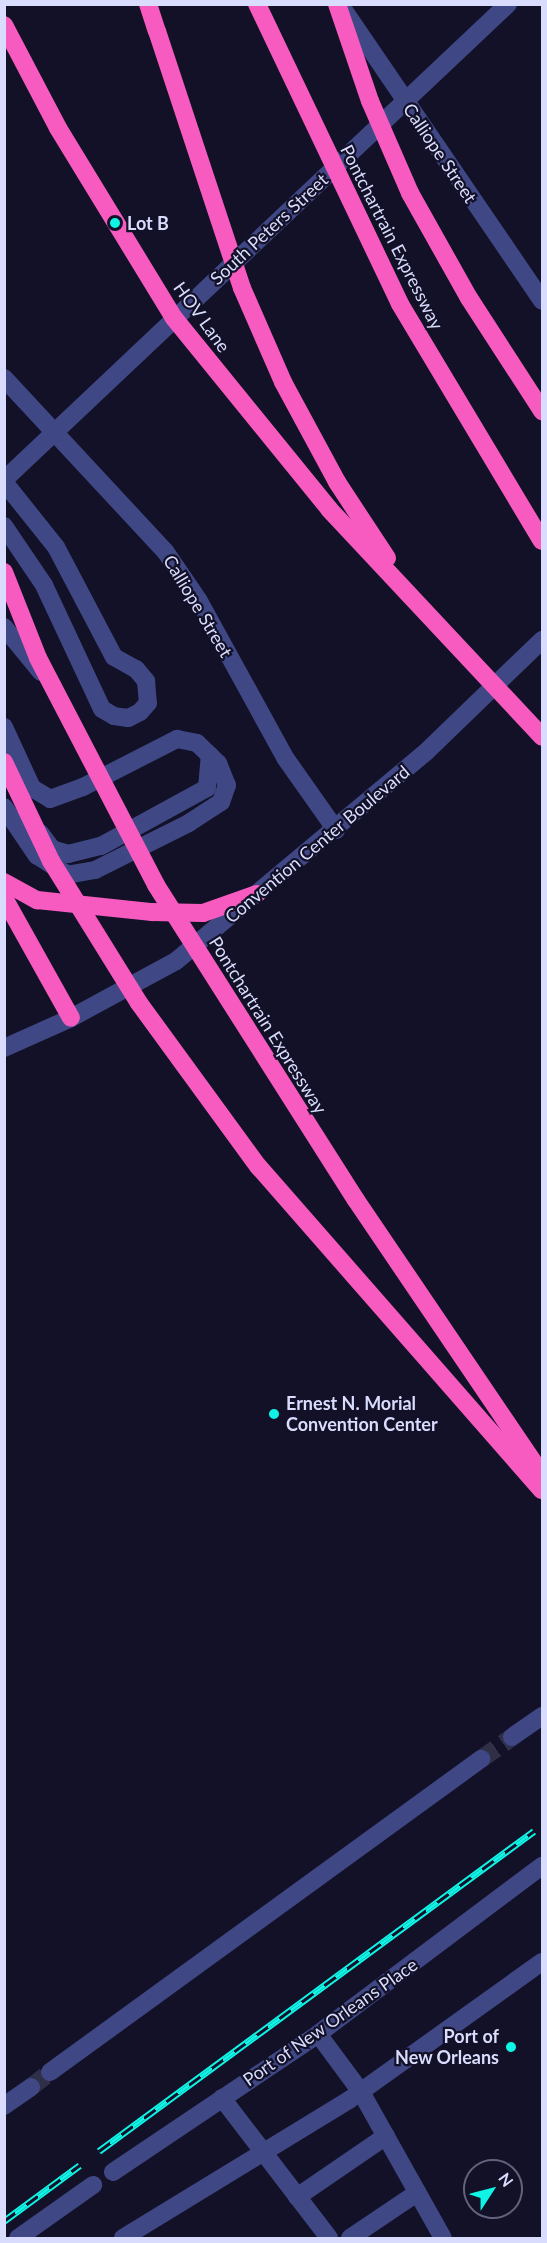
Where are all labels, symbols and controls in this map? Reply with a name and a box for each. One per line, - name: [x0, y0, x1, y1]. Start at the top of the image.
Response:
- street label: Calliope Street: [399, 99, 481, 207]
- street label: Pontchartrain Expressway: [336, 141, 448, 333]
- street label: South Peters Street: [206, 169, 332, 289]
- place label: Lot B: [127, 212, 169, 234]
- marker: Lot B: [108, 216, 122, 230]
- street label: HOV Lane: [169, 277, 235, 357]
- street label: Calliope Street: [159, 551, 237, 661]
- street label: Convention Center Boulevard: [220, 760, 414, 928]
- street label: Pontchartrain Expressway: [205, 933, 331, 1117]
- place label: Ernest N. Morial Convention Center: [286, 1393, 438, 1436]
- marker: Ernest N. Morial Convention Center: [267, 1407, 281, 1421]
- street label: Port of New Orleans Place: [238, 1953, 422, 2091]
- place label: Port of New Orleans: [395, 2026, 499, 2068]
- marker: Port of New Orleans: [504, 2040, 518, 2054]
- north arrow: [463, 2159, 523, 2219]
- text: N: [495, 2169, 518, 2190]

